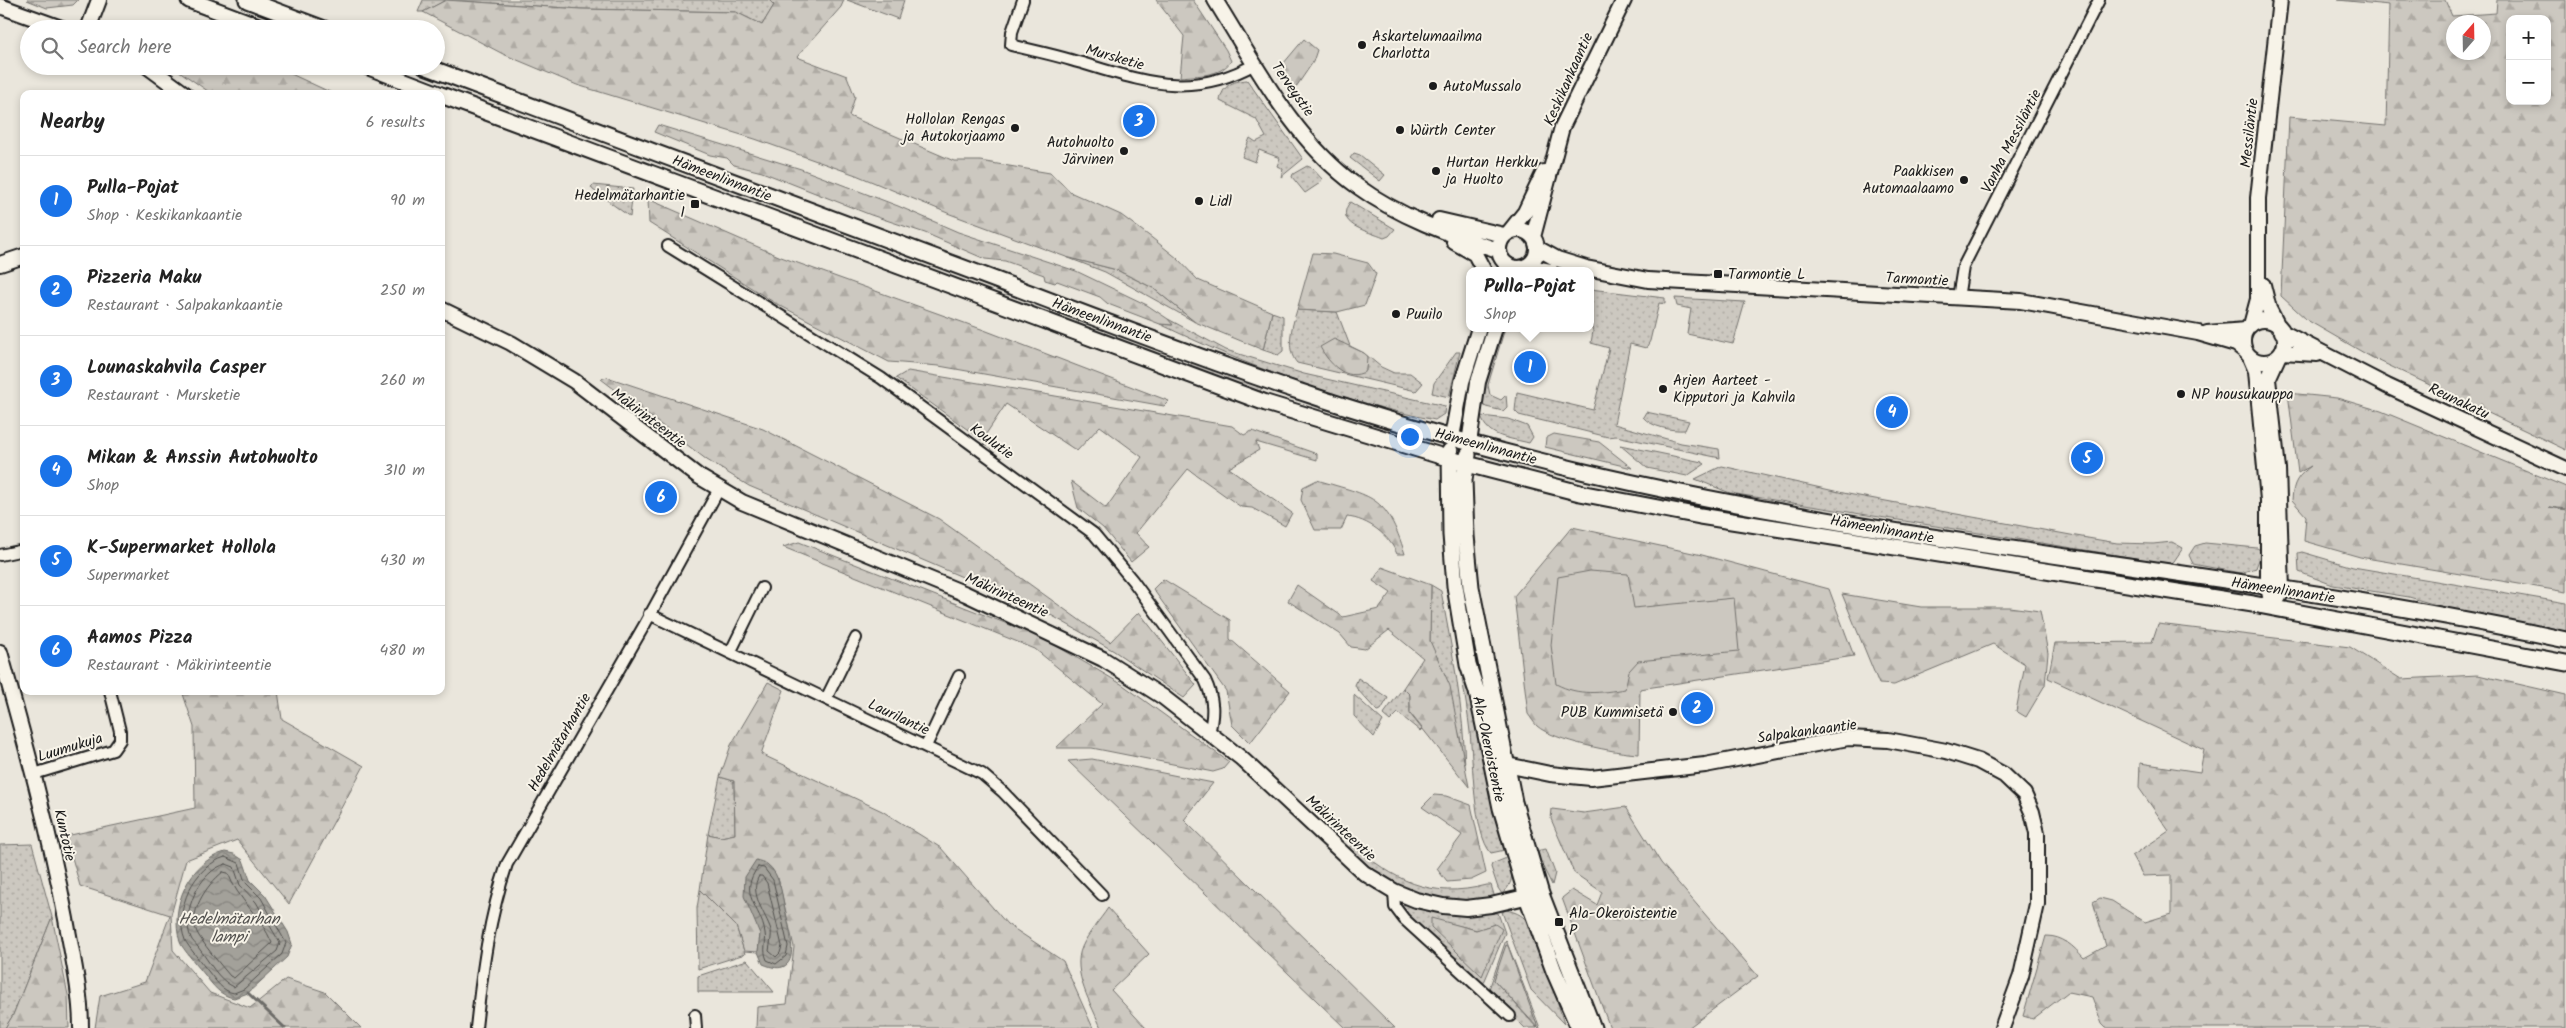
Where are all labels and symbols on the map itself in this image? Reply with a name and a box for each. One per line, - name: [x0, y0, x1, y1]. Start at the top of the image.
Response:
- north arrow: [2446, 15, 2491, 60]
- place label: Askartelumaailma Charlotta: [1372, 25, 1482, 66]
- street label: Keskikankaantie: [1538, 29, 1600, 130]
- street label: Mursketie: [1082, 38, 1147, 78]
- marker: Askartelumaailma Charlotta: [1356, 39, 1368, 51]
- street label: Terveystie: [1264, 57, 1320, 122]
- place label: AutoMussalo: [1443, 75, 1521, 99]
- marker: AutoMussalo: [1427, 80, 1439, 92]
- street label: Vanha Messiläntie: [1975, 85, 2049, 198]
- street label: Messiläntie: [2234, 97, 2266, 169]
- pin: 3: [1123, 102, 1155, 140]
- place label: Hollolan Rengas ja Autokorjaamo: [900, 108, 1006, 149]
- place label: Würth Center: [1410, 119, 1496, 143]
- marker: Hollolan Rengas ja Autokorjaamo: [1009, 122, 1021, 134]
- marker: Würth Center: [1394, 124, 1406, 136]
- place label: Autohuolto Järvinen: [1047, 131, 1114, 172]
- marker: Autohuolto Järvinen: [1118, 145, 1130, 157]
- street label: Hämeenlinnantie: [668, 149, 775, 209]
- place label: Hurtan Herkku ja Huolto: [1442, 151, 1538, 192]
- place label: Paakkisen Automaalaamo: [1863, 160, 1954, 201]
- marker: Hurtan Herkku ja Huolto: [1430, 165, 1442, 177]
- marker: Paakkisen Automaalaamo: [1958, 174, 1970, 186]
- place label: Hedelmätarhantie I: [574, 184, 685, 225]
- place label: Lidl: [1209, 190, 1232, 214]
- marker: Lidl: [1193, 195, 1205, 207]
- marker: Hedelmätarhantie I: [689, 198, 701, 210]
- place label: Tarmontie L: [1728, 263, 1805, 287]
- street label: Tarmontie: [1885, 266, 1949, 294]
- marker: Tarmontie L: [1712, 268, 1724, 280]
- street label: Hämeenlinnantie: [1048, 292, 1155, 350]
- place label: Puuilo: [1406, 303, 1443, 327]
- marker: Puuilo: [1390, 308, 1402, 320]
- pin: 1: [1514, 348, 1546, 386]
- place label: Arjen Aarteet - Kipputori ja Kahvila: [1673, 369, 1796, 410]
- street label: Reunakatu: [2424, 377, 2493, 426]
- street label: Mäkirinteentie: [605, 382, 692, 455]
- marker: Arjen Aarteet - Kipputori ja Kahvila: [1657, 383, 1669, 395]
- place label: NP housukauppa: [2191, 383, 2294, 407]
- marker: NP housukauppa: [2175, 388, 2187, 400]
- pin: 4: [1876, 393, 1908, 431]
- street label: Koulutie: [964, 417, 1019, 466]
- street label: Hämeenlinnantie: [1432, 422, 1540, 472]
- your location: [1397, 424, 1423, 450]
- pin: 5: [2071, 439, 2103, 477]
- pin: 6: [645, 478, 677, 516]
- street label: Hämeenlinnantie: [1828, 509, 1936, 551]
- street label: Mäkirinteentie: [961, 567, 1053, 625]
- street label: Hämeenlinnantie: [2229, 571, 2337, 611]
- street label: Hedelmätarhantie: [522, 688, 598, 796]
- pin: 2: [1681, 689, 1713, 727]
- street label: Laurilantie: [864, 693, 934, 743]
- street label: Ala-Okeroistentie: [1465, 694, 1511, 805]
- place label: PUB Kummisetä: [1561, 701, 1664, 725]
- marker: PUB Kummisetä: [1667, 706, 1679, 718]
- street label: Salpakankaantie: [1756, 713, 1859, 751]
- street label: Luumukuja: [35, 727, 106, 769]
- street label: Mäkirinteentie: [1299, 789, 1381, 868]
- street label: Kuntotie: [46, 807, 82, 864]
- place label: Ala-Okeroistentie P: [1569, 902, 1677, 943]
- water label: Hedelmätarhan lampi: [179, 907, 281, 950]
- marker: Ala-Okeroistentie P: [1553, 916, 1565, 928]

